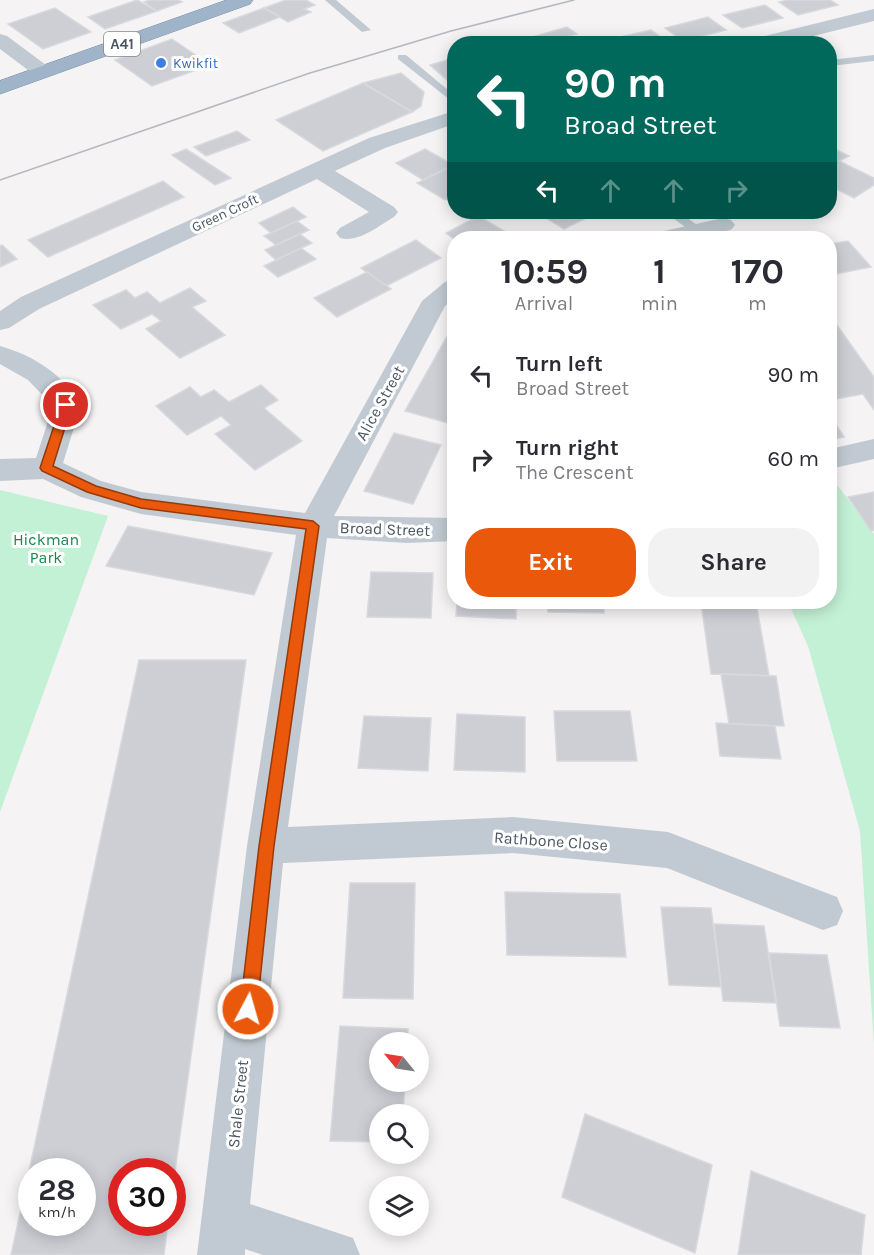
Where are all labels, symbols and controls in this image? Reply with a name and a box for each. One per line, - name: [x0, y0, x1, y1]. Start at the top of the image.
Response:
- road number: A41: [104, 32, 140, 56]
- place label: Kwikfit: [173, 55, 218, 72]
- marker: Kwikfit: [154, 56, 168, 70]
- text: 90 m: [564, 58, 667, 108]
- icon: left: [465, 60, 543, 138]
- text: Broad Street: [564, 109, 717, 141]
- icon: left: [531, 174, 564, 207]
- icon: ahead: [594, 174, 627, 207]
- icon: ahead: [657, 174, 690, 207]
- icon: right: [720, 174, 753, 207]
- street label: Green Croft: [189, 190, 261, 236]
- text: 10:59: [500, 250, 588, 292]
- text: 1: [653, 250, 666, 292]
- text: 170: [731, 250, 784, 292]
- text: Arrival: [515, 292, 573, 315]
- text: min: [641, 292, 678, 315]
- text: m: [748, 292, 767, 315]
- text: Turn left: [516, 351, 603, 377]
- icon: left: [465, 359, 498, 392]
- street label: Alice Street: [352, 362, 408, 444]
- text: 90 m: [767, 362, 819, 388]
- text: Broad Street: [516, 377, 629, 400]
- pin: [40, 379, 91, 430]
- icon: arrive: [49, 388, 82, 421]
- text: Turn right: [516, 435, 619, 461]
- icon: right: [465, 443, 498, 476]
- text: 60 m: [768, 446, 819, 472]
- text: The Crescent: [516, 461, 634, 484]
- street label: Broad Street: [339, 518, 431, 540]
- button: Exit: [465, 528, 636, 597]
- button: Share: [648, 528, 819, 597]
- park label: Hickman Park: [13, 530, 79, 567]
- street label: Rathbone Close: [494, 828, 608, 854]
- position arrow: [216, 977, 280, 1041]
- north arrow: [369, 1032, 429, 1092]
- map controls: [369, 1032, 429, 1236]
- street label: Shale Street: [224, 1059, 252, 1149]
- button: search: [369, 1104, 429, 1164]
- speed limit sign: 30: [108, 1158, 186, 1236]
- text: 28: [38, 1172, 76, 1208]
- button: layers: [369, 1176, 429, 1236]
- text: km/h: [38, 1203, 76, 1221]

